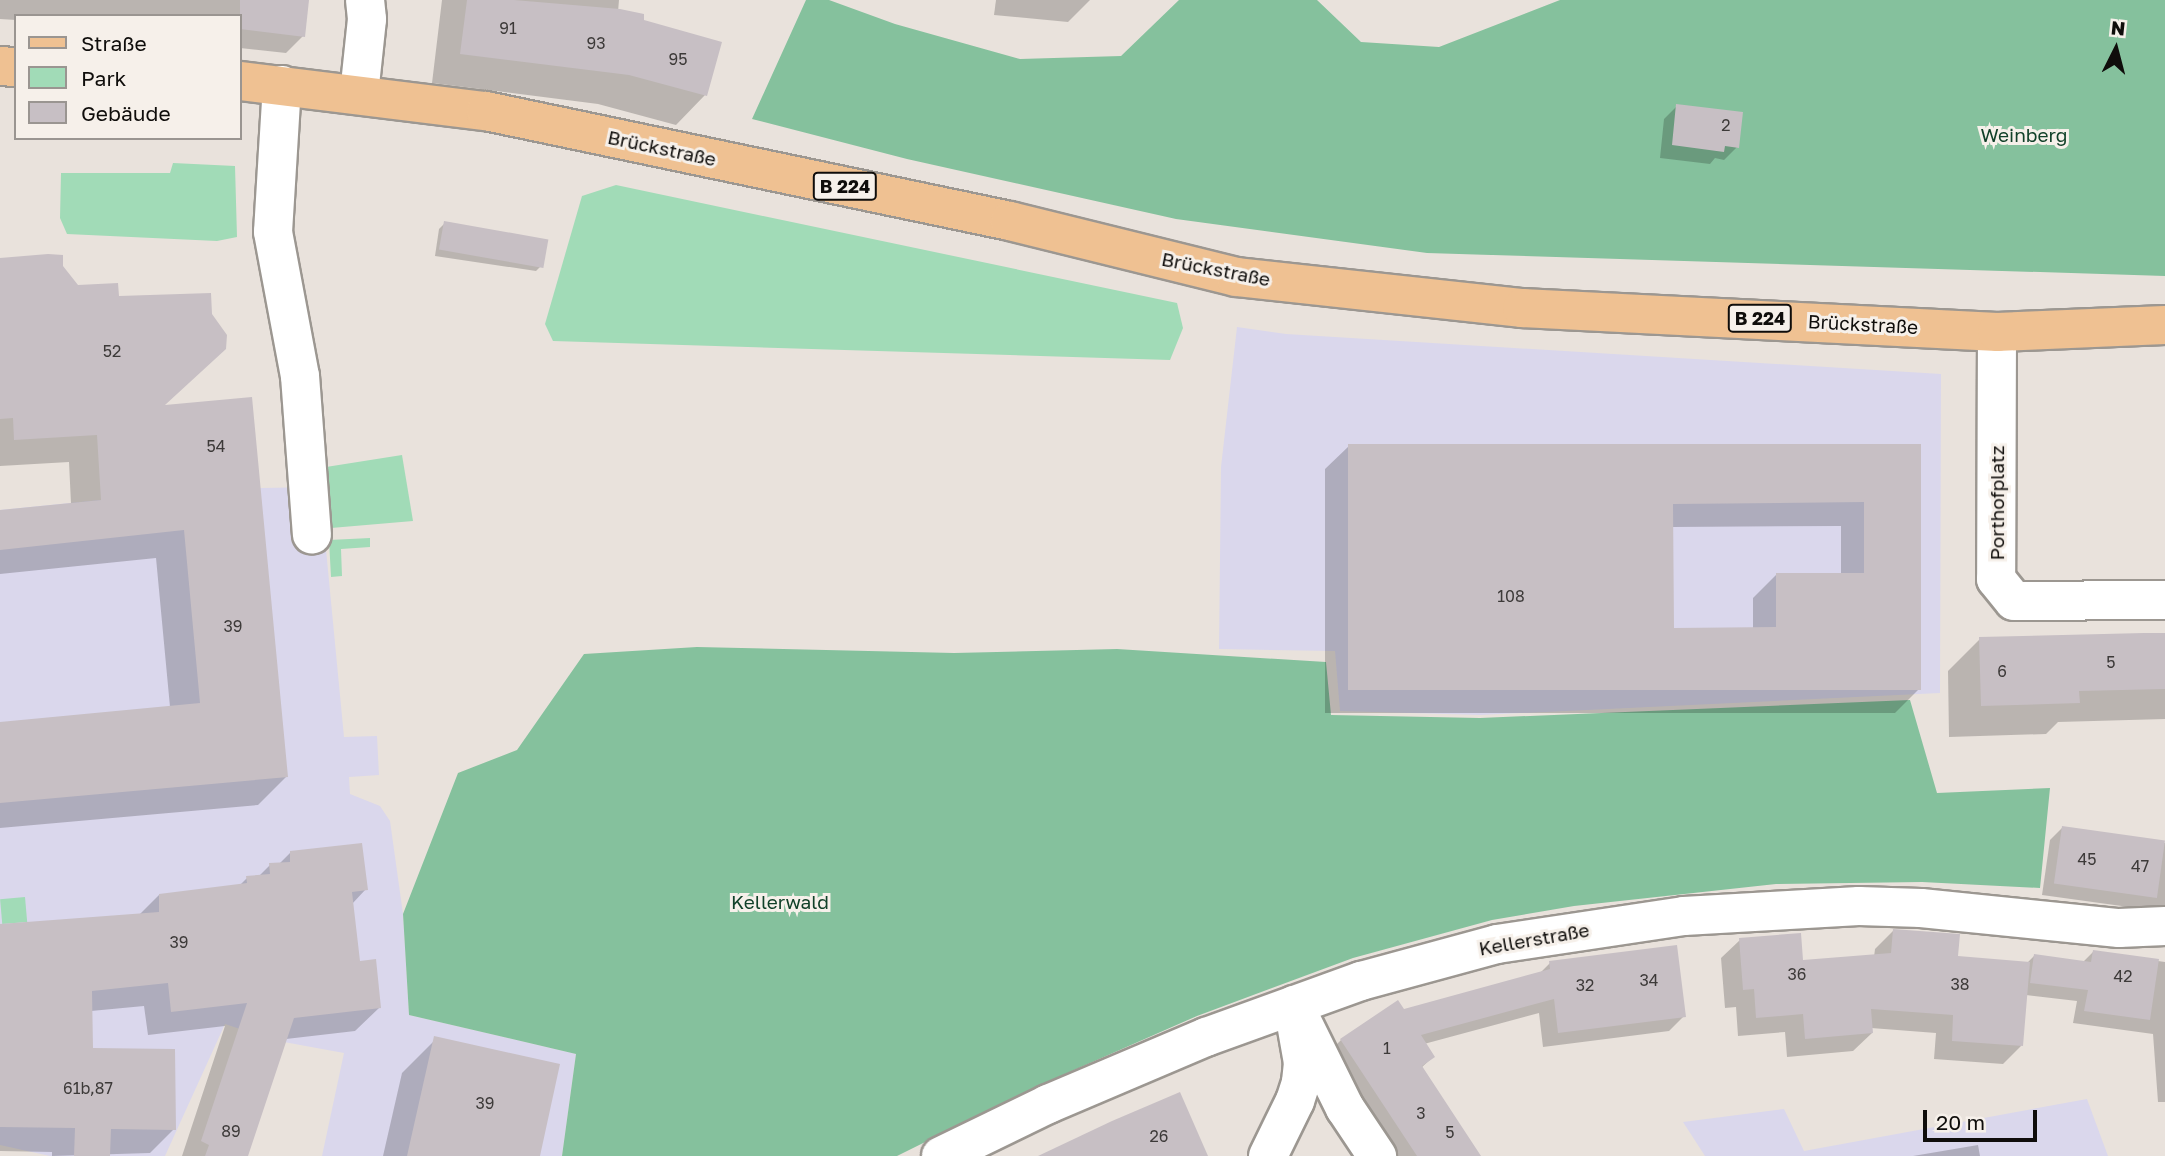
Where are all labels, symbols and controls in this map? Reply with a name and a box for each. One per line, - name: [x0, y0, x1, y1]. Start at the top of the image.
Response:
- legend: [14, 14, 242, 140]
- north arrow: [2081, 14, 2151, 84]
- text: N: [2110, 15, 2127, 40]
- house number: 91: [499, 18, 517, 38]
- text: Straße: [81, 30, 147, 56]
- house number: 93: [586, 33, 606, 53]
- house number: 95: [669, 49, 687, 69]
- text: Park: [81, 65, 126, 91]
- text: Gebäude: [81, 100, 171, 126]
- house number: 2: [1721, 115, 1731, 135]
- park label: Weinberg: [1981, 124, 2067, 146]
- street label: Brückstraße: [606, 125, 718, 171]
- road number: B 224: [812, 172, 878, 201]
- street label: Brückstraße: [1160, 247, 1272, 291]
- road number: B 224: [1727, 304, 1793, 332]
- street label: Brückstraße: [1807, 310, 1919, 338]
- house number: 52: [103, 341, 121, 361]
- house number: 54: [206, 436, 226, 456]
- street label: Porthofplatz: [1986, 446, 2008, 560]
- house number: 108: [1497, 586, 1525, 606]
- house number: 39: [223, 616, 243, 636]
- house number: 5: [2106, 652, 2116, 672]
- house number: 6: [1997, 661, 2007, 681]
- house number: 45: [2077, 849, 2097, 869]
- house number: 47: [2131, 856, 2149, 876]
- park label: Kellerwald: [731, 891, 829, 913]
- street label: Kellerstraße: [1477, 918, 1591, 960]
- house number: 39: [169, 932, 189, 952]
- house number: 36: [1787, 964, 1807, 984]
- house number: 42: [2113, 966, 2133, 986]
- house number: 34: [1639, 970, 1659, 990]
- house number: 38: [1950, 974, 1970, 994]
- house number: 32: [1576, 975, 1594, 995]
- house number: 1: [1383, 1038, 1391, 1058]
- house number: 61b,87: [63, 1078, 113, 1098]
- house number: 39: [475, 1093, 495, 1113]
- scale bar: [1927, 1096, 2041, 1140]
- house number: 3: [1416, 1103, 1426, 1123]
- text: 20 m: [1936, 1109, 1985, 1135]
- house number: 89: [221, 1121, 241, 1141]
- house number: 5: [1445, 1122, 1455, 1142]
- house number: 26: [1150, 1126, 1168, 1146]

